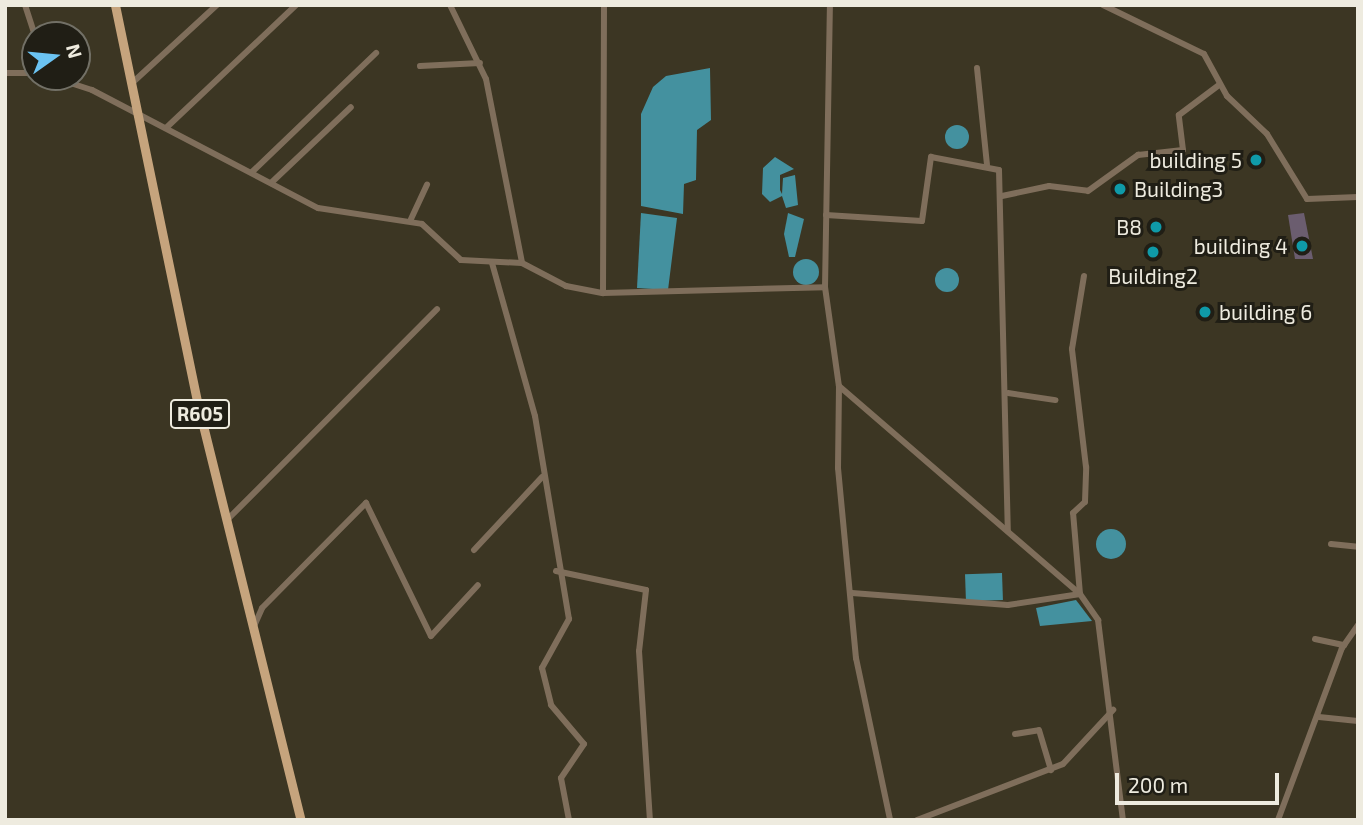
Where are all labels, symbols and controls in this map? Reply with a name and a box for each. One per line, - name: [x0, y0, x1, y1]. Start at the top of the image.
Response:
- north arrow: [21, 21, 91, 91]
- text: N: [62, 41, 88, 61]
- place label: building 5: [1150, 147, 1242, 173]
- marker: building 5: [1248, 152, 1264, 168]
- place label: Building3: [1134, 176, 1223, 202]
- marker: Building3: [1112, 181, 1128, 197]
- place label: B8: [1116, 214, 1142, 240]
- marker: B8: [1148, 219, 1164, 235]
- place label: building 4: [1194, 233, 1288, 259]
- marker: building 4: [1294, 238, 1310, 254]
- marker: Building2: [1145, 244, 1161, 260]
- place label: Building2: [1108, 263, 1198, 289]
- place label: building 6: [1219, 299, 1312, 325]
- marker: building 6: [1197, 304, 1213, 320]
- road number: R605: [168, 398, 232, 430]
- scale bar: [1118, 758, 1282, 802]
- text: 200 m: [1128, 772, 1188, 797]

